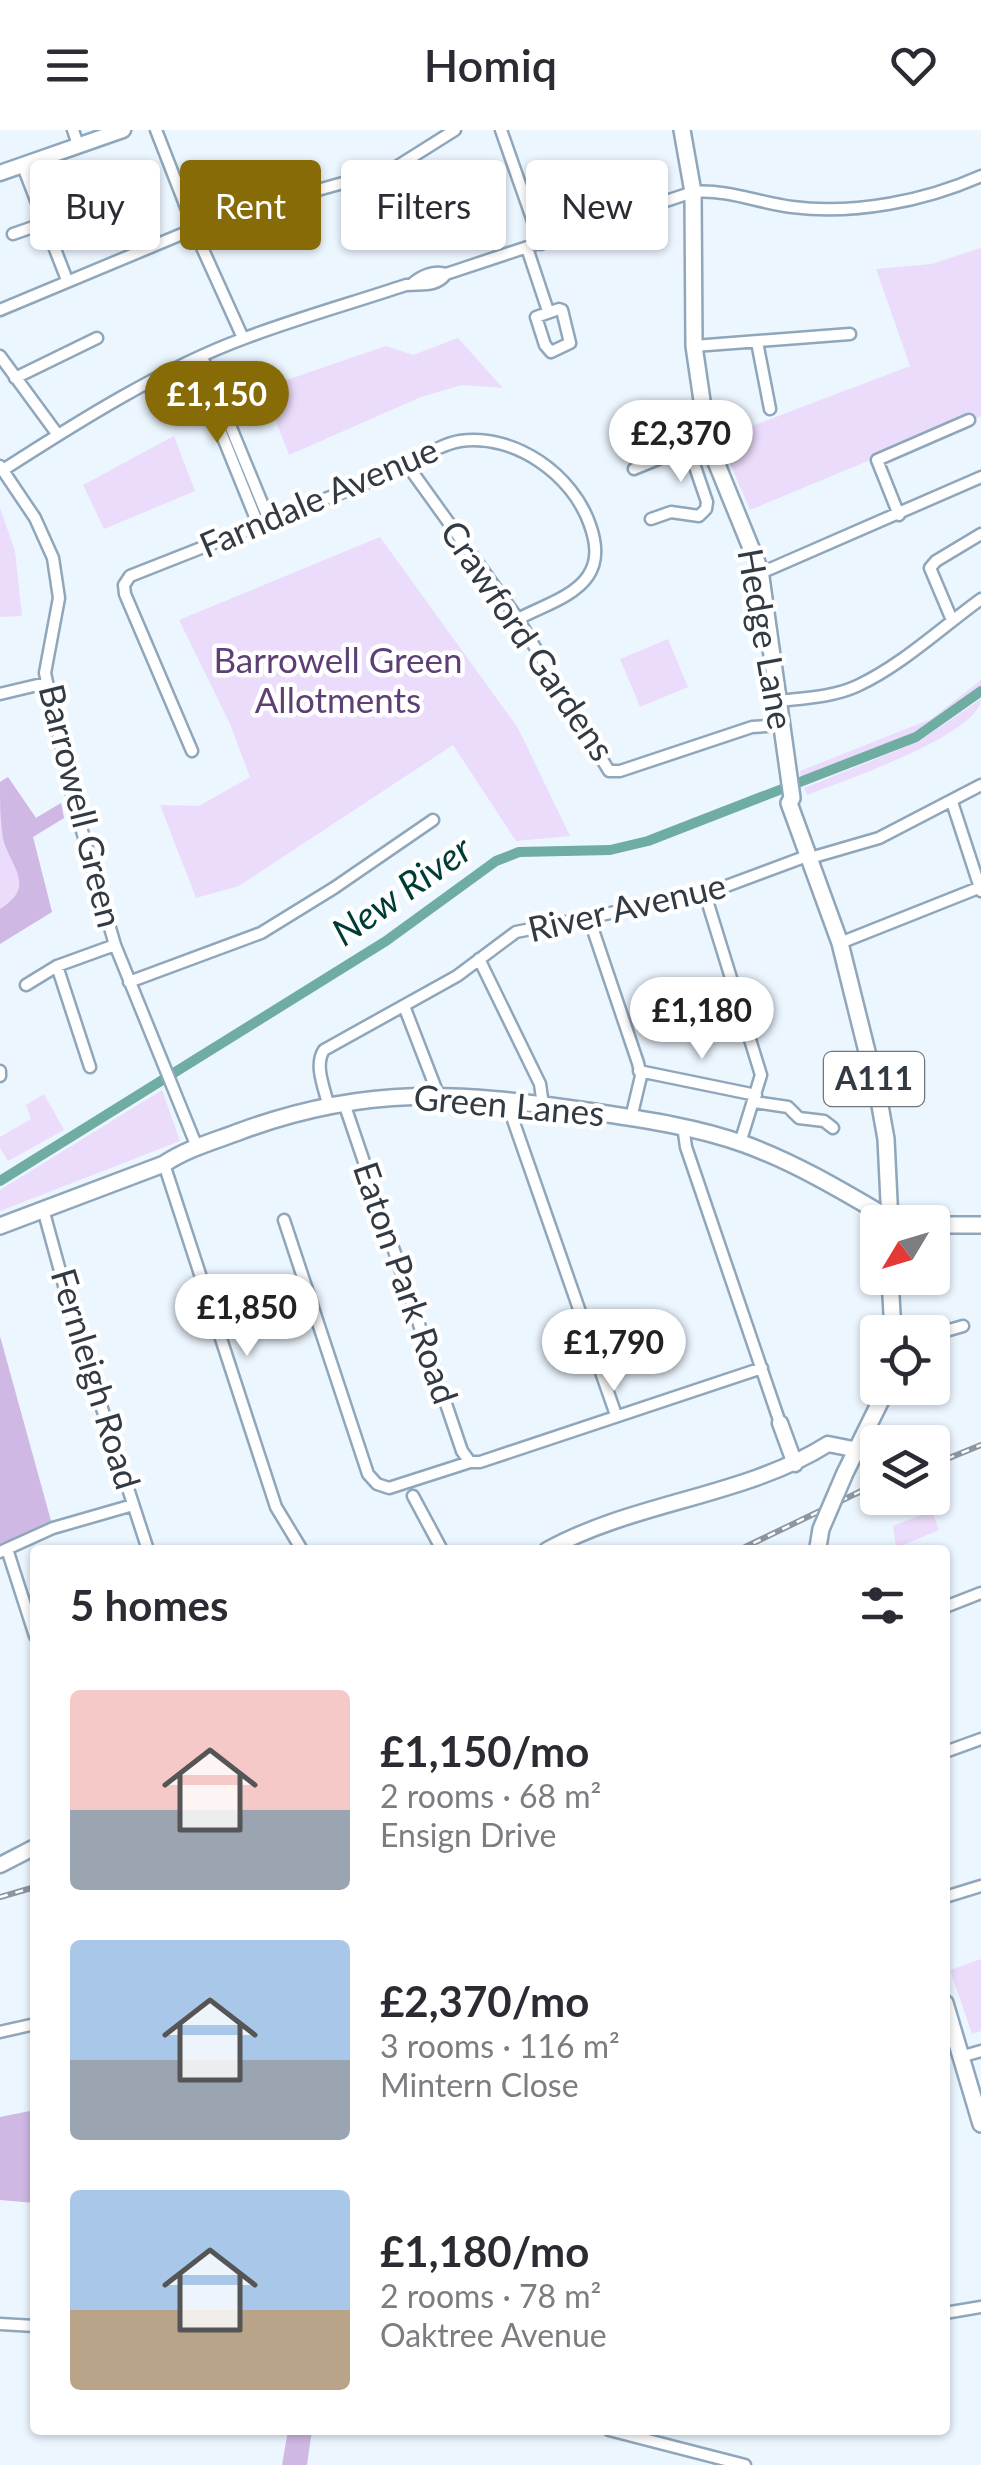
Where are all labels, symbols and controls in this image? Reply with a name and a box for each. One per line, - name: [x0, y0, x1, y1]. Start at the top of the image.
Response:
- icon: menu: [40, 38, 95, 93]
- text: Homiq: [424, 38, 557, 92]
- icon: heart: [886, 38, 941, 93]
- chip: Buy: [30, 160, 160, 250]
- chip: Rent: [180, 160, 321, 250]
- chip: Filters: [341, 160, 506, 250]
- chip: New: [526, 160, 668, 250]
- pin: £1,150: [136, 361, 298, 446]
- text: £1,150: [167, 374, 267, 413]
- pin: £2,370: [600, 400, 762, 485]
- text: £2,370: [631, 413, 731, 452]
- street label: Farndale Avenue: [193, 427, 444, 565]
- street label: Crawford Gardens: [433, 512, 624, 768]
- street label: Hedge Lane: [730, 545, 804, 732]
- park label: Barrowell Green Allotments: [213, 638, 463, 720]
- street label: Barrowell Green: [31, 680, 132, 931]
- water label: New River: [322, 824, 480, 954]
- street label: River Avenue: [524, 863, 730, 949]
- pin: £1,180: [621, 977, 783, 1062]
- text: £1,180: [652, 990, 752, 1029]
- road number: A111: [824, 1052, 924, 1106]
- street label: Green Lanes: [412, 1075, 606, 1133]
- street label: Eaton Park Road: [346, 1156, 468, 1409]
- north arrow: [860, 1205, 950, 1295]
- map controls: [860, 1205, 950, 1515]
- street label: Fernleigh Road: [43, 1263, 150, 1494]
- pin: £1,850: [166, 1274, 328, 1359]
- text: £1,850: [197, 1287, 297, 1326]
- pin: £1,790: [533, 1309, 695, 1394]
- button: locate: [860, 1315, 950, 1405]
- text: £1,790: [564, 1322, 664, 1361]
- button: layers: [860, 1425, 950, 1515]
- icon: filters: [855, 1578, 910, 1633]
- text: 5 homes: [70, 1580, 228, 1630]
- text: £1,150/mo: [380, 1726, 589, 1776]
- icon: home: [150, 1730, 270, 1850]
- text: 2 rooms · 68 m²: [380, 1776, 601, 1815]
- text: Ensign Drive: [380, 1815, 556, 1854]
- text: £2,370/mo: [380, 1976, 589, 2026]
- icon: home: [150, 1980, 270, 2100]
- text: 3 rooms · 116 m²: [380, 2026, 620, 2065]
- text: Mintern Close: [380, 2065, 579, 2104]
- text: £1,180/mo: [380, 2226, 589, 2276]
- icon: home: [150, 2230, 270, 2350]
- text: 2 rooms · 78 m²: [380, 2276, 601, 2315]
- text: Oaktree Avenue: [380, 2315, 607, 2354]

